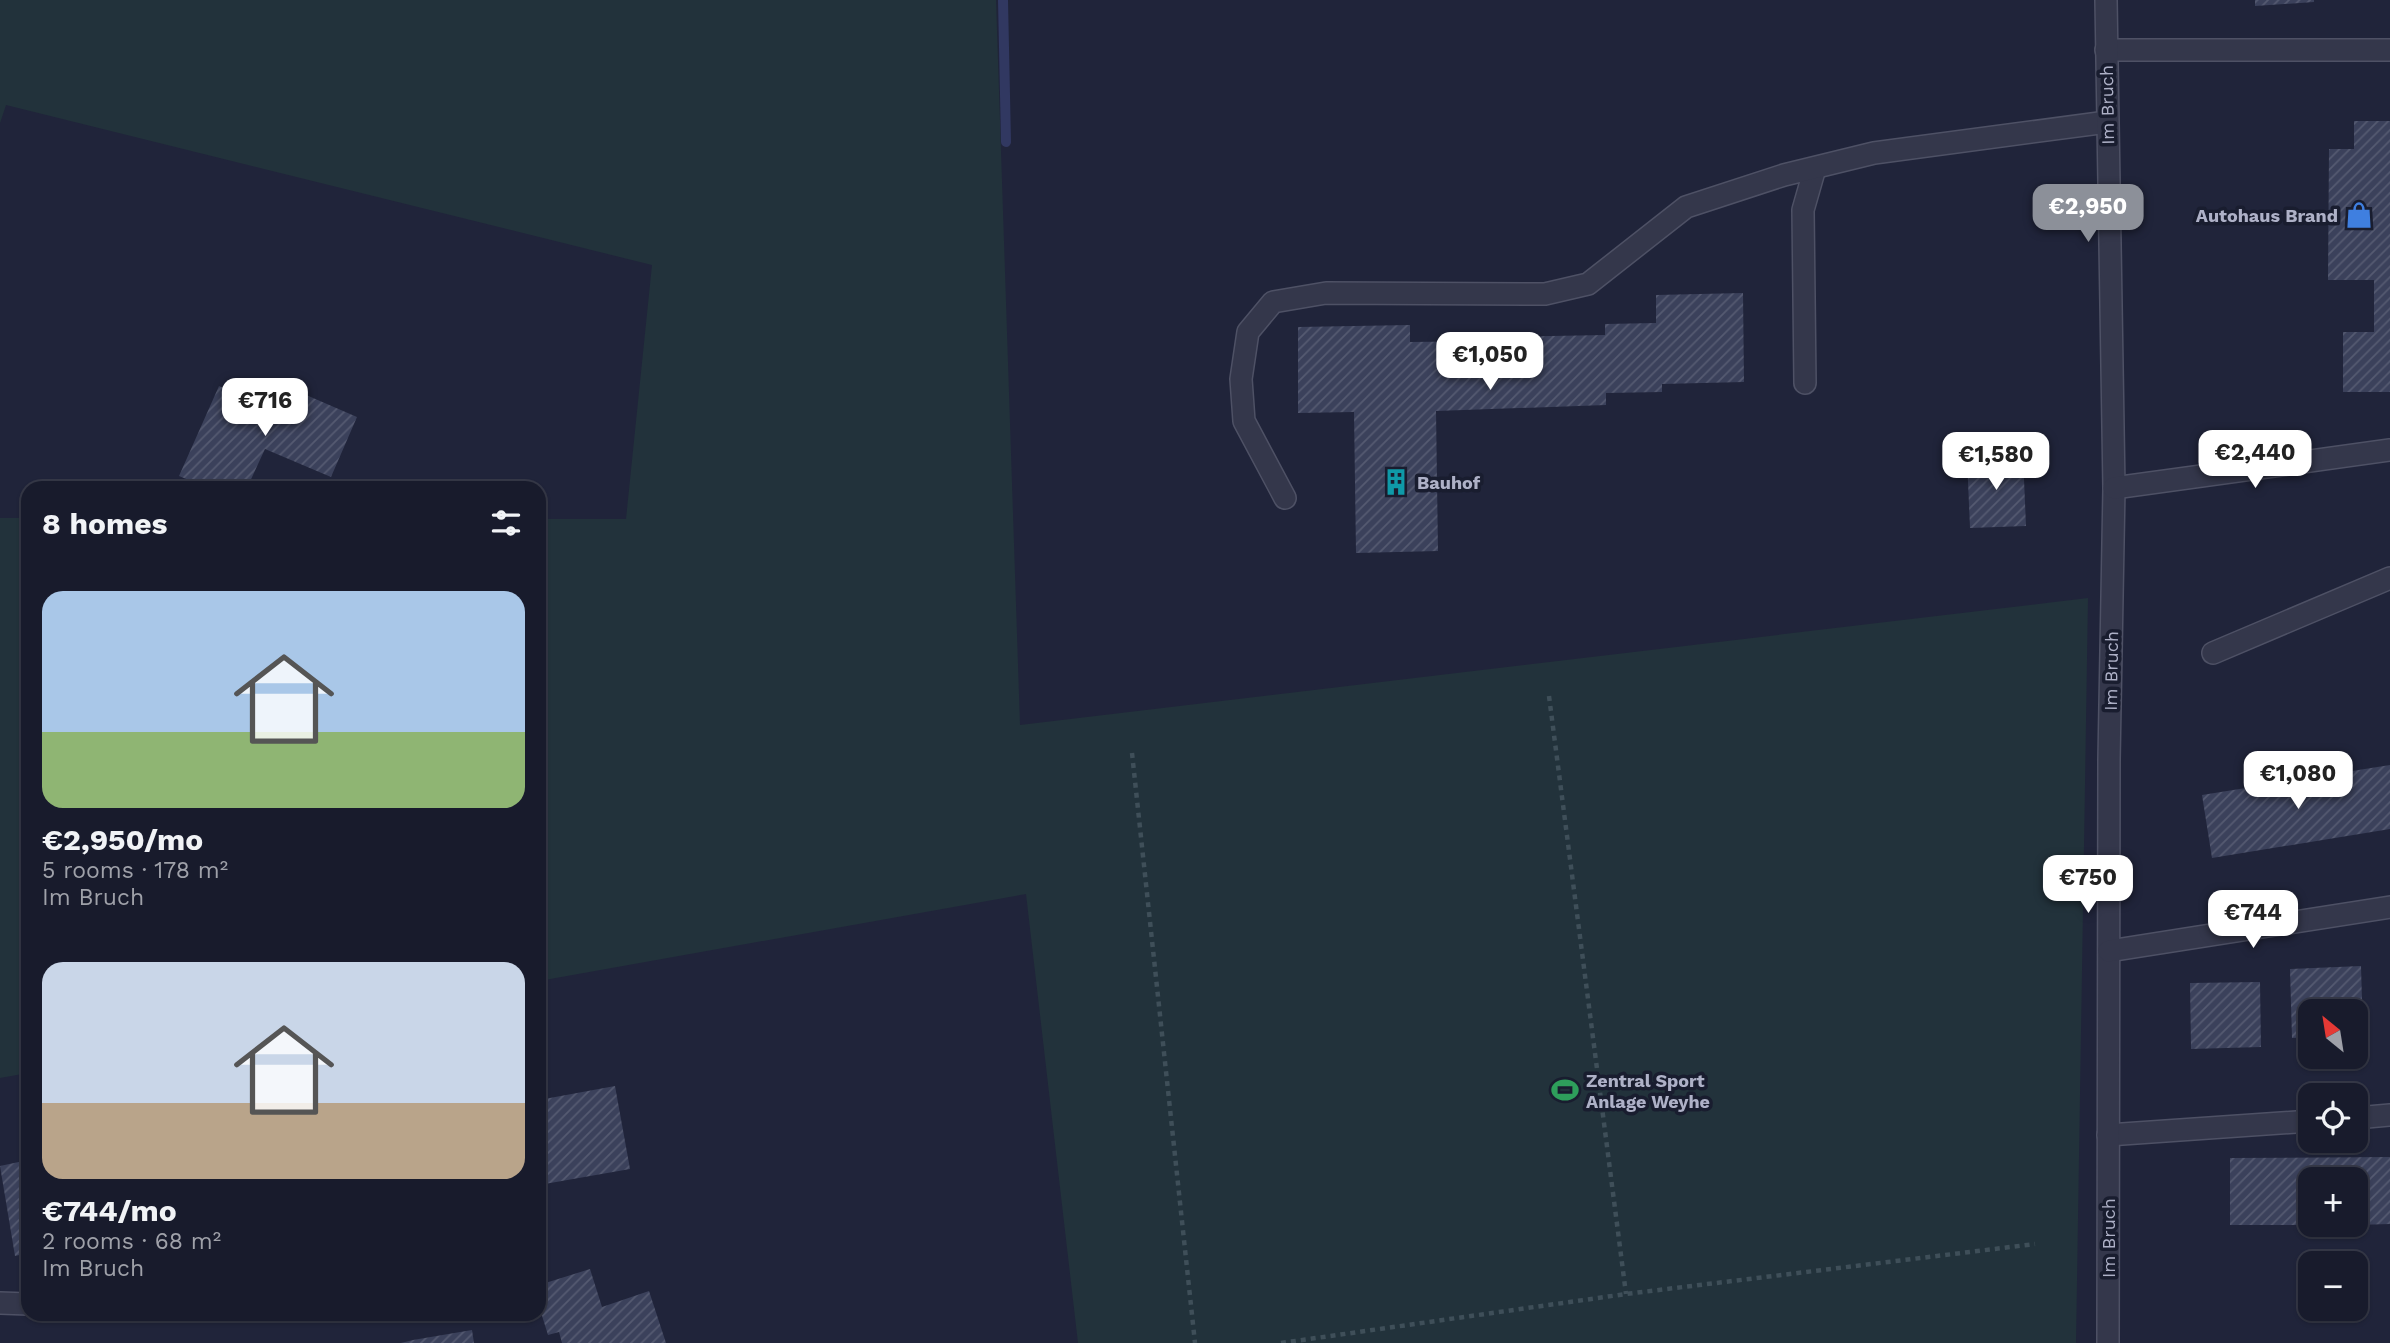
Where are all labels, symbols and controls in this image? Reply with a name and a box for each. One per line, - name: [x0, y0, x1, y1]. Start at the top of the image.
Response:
- street label: Im Bruch: [2096, 65, 2118, 145]
- pin: €2,950: [2031, 184, 2145, 244]
- text: €2,950: [2049, 193, 2127, 220]
- shop icon: Autohaus Brand: [2344, 200, 2374, 230]
- place label: Autohaus Brand: [2196, 205, 2338, 226]
- pin: €1,050: [1433, 332, 1547, 392]
- text: €1,050: [1452, 341, 1528, 368]
- pin: €716: [224, 378, 306, 438]
- text: €716: [238, 387, 292, 414]
- pin: €2,440: [2198, 430, 2312, 490]
- pin: €1,580: [1939, 433, 2053, 492]
- text: €2,440: [2215, 439, 2295, 466]
- text: €1,580: [1958, 441, 2034, 468]
- building icon: Bauhof: [1381, 467, 1411, 497]
- place label: Bauhof: [1417, 472, 1481, 493]
- icon: filters: [487, 504, 525, 542]
- text: 8 homes: [42, 506, 168, 541]
- street label: Im Bruch: [2100, 631, 2122, 711]
- icon: home: [221, 636, 347, 762]
- pin: €1,080: [2241, 752, 2355, 811]
- text: €1,080: [2260, 760, 2336, 787]
- text: €2,950/mo: [42, 822, 203, 857]
- pin: €750: [2047, 856, 2129, 915]
- text: 5 rooms · 178 m²: [42, 857, 228, 884]
- text: €750: [2059, 864, 2117, 891]
- text: Im Bruch: [42, 884, 144, 911]
- pin: €744: [2212, 890, 2294, 950]
- text: €744: [2224, 899, 2282, 926]
- north arrow: [2298, 999, 2368, 1069]
- map controls: [2298, 999, 2368, 1321]
- icon: home: [221, 1007, 347, 1133]
- place label: Zentral Sport Anlage Weyhe: [1586, 1070, 1710, 1112]
- sports icon: Zentral Sport Anlage Weyhe: [1550, 1075, 1580, 1105]
- button: locate: [2298, 1083, 2368, 1153]
- button: +: [2298, 1167, 2368, 1237]
- text: €744/mo: [42, 1193, 177, 1228]
- street label: Im Bruch: [2098, 1198, 2119, 1278]
- text: 2 rooms · 68 m²: [42, 1228, 221, 1255]
- button: −: [2298, 1251, 2368, 1321]
- text: Im Bruch: [42, 1255, 144, 1282]

